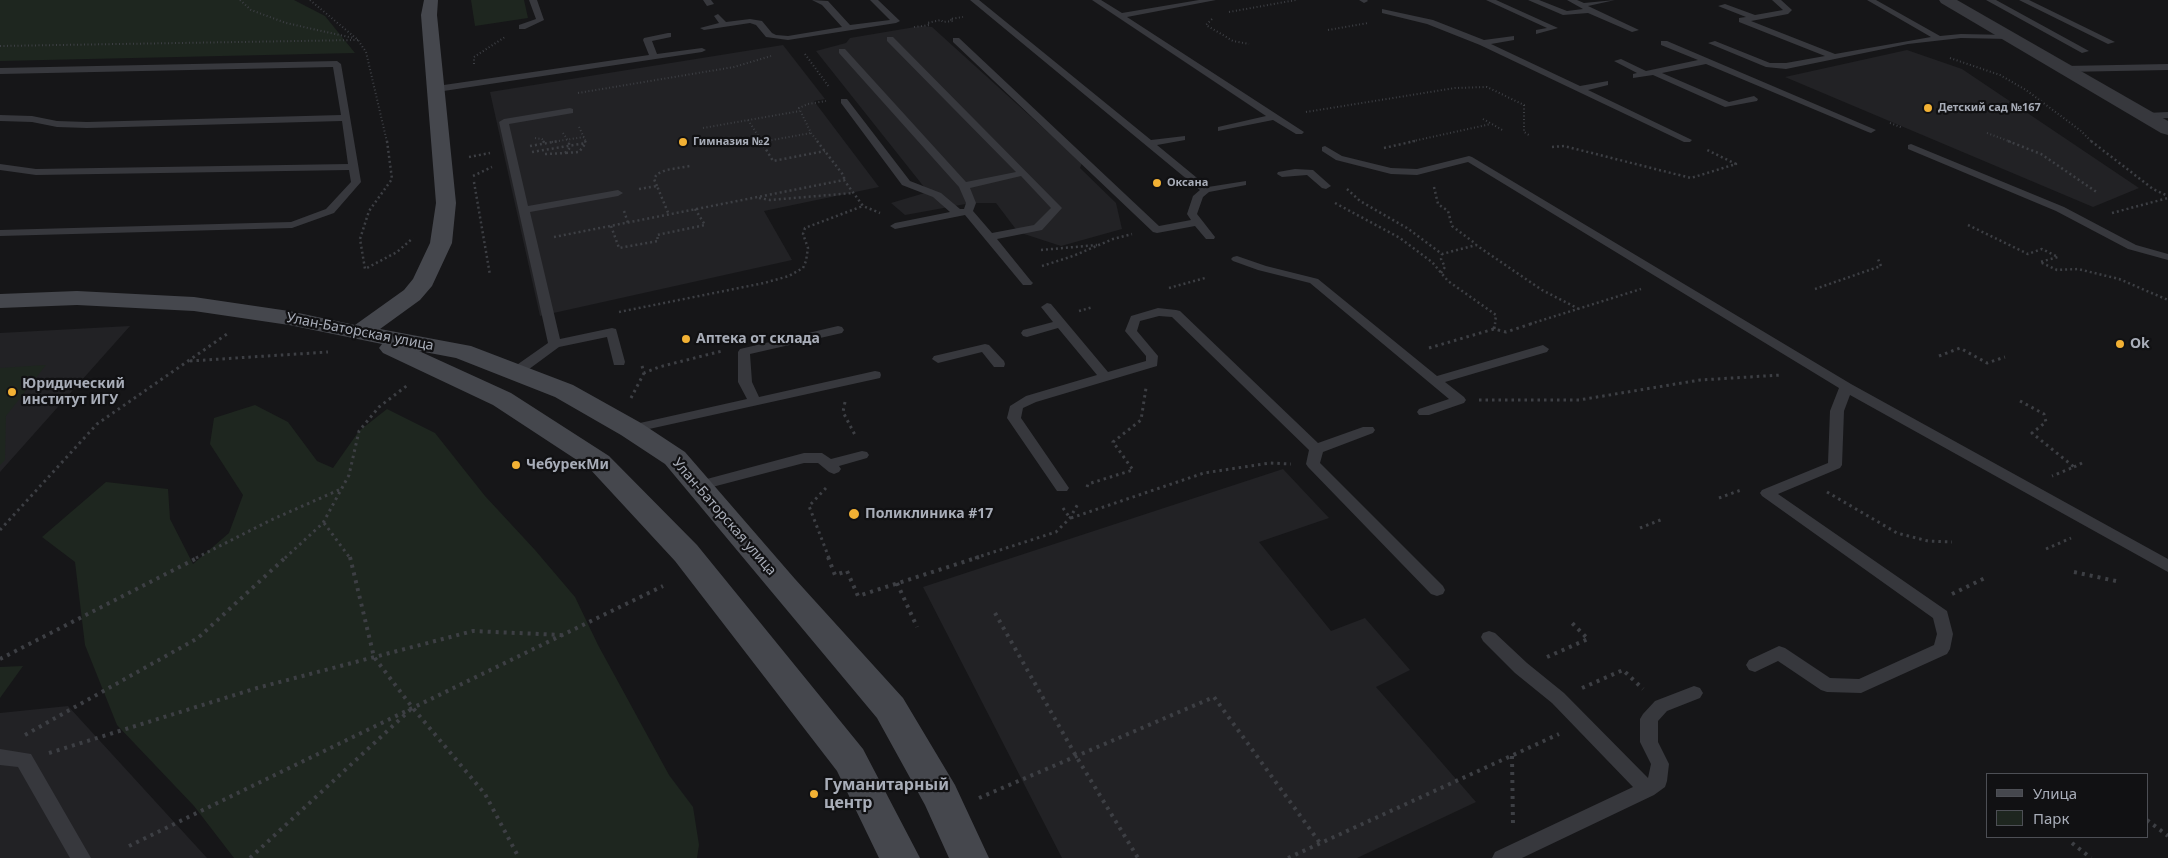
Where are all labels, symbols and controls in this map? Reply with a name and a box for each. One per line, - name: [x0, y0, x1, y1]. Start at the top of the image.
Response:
- place label: Детский сад №167: [1938, 101, 2041, 115]
- marker: Детский сад №167: [1922, 102, 1934, 114]
- place label: Гимназия №2: [693, 135, 769, 149]
- marker: Гимназия №2: [677, 136, 689, 148]
- place label: Оксана: [1167, 176, 1208, 190]
- marker: Оксана: [1151, 177, 1163, 189]
- street label: Улан-Баторская улица: [285, 309, 435, 355]
- place label: Аптека от склада: [696, 331, 820, 347]
- marker: Аптека от склада: [680, 333, 692, 345]
- place label: Ok: [2130, 336, 2150, 352]
- marker: Ok: [2114, 338, 2126, 350]
- place label: Юридический институт ИГУ: [22, 376, 125, 408]
- marker: Юридический институт ИГУ: [6, 386, 18, 398]
- street label: Улан-Баторская улица: [669, 455, 779, 579]
- place label: ЧебурекМи: [526, 457, 609, 473]
- marker: ЧебурекМи: [510, 459, 522, 471]
- place label: Поликлиника #17: [865, 506, 993, 522]
- marker: Поликлиника #17: [847, 507, 861, 521]
- legend: [1986, 773, 2148, 838]
- place label: Гуманитарный центр: [824, 775, 949, 813]
- text: Улица: [2033, 783, 2077, 803]
- marker: Гуманитарный центр: [808, 788, 820, 800]
- text: Парк: [2033, 808, 2069, 828]

